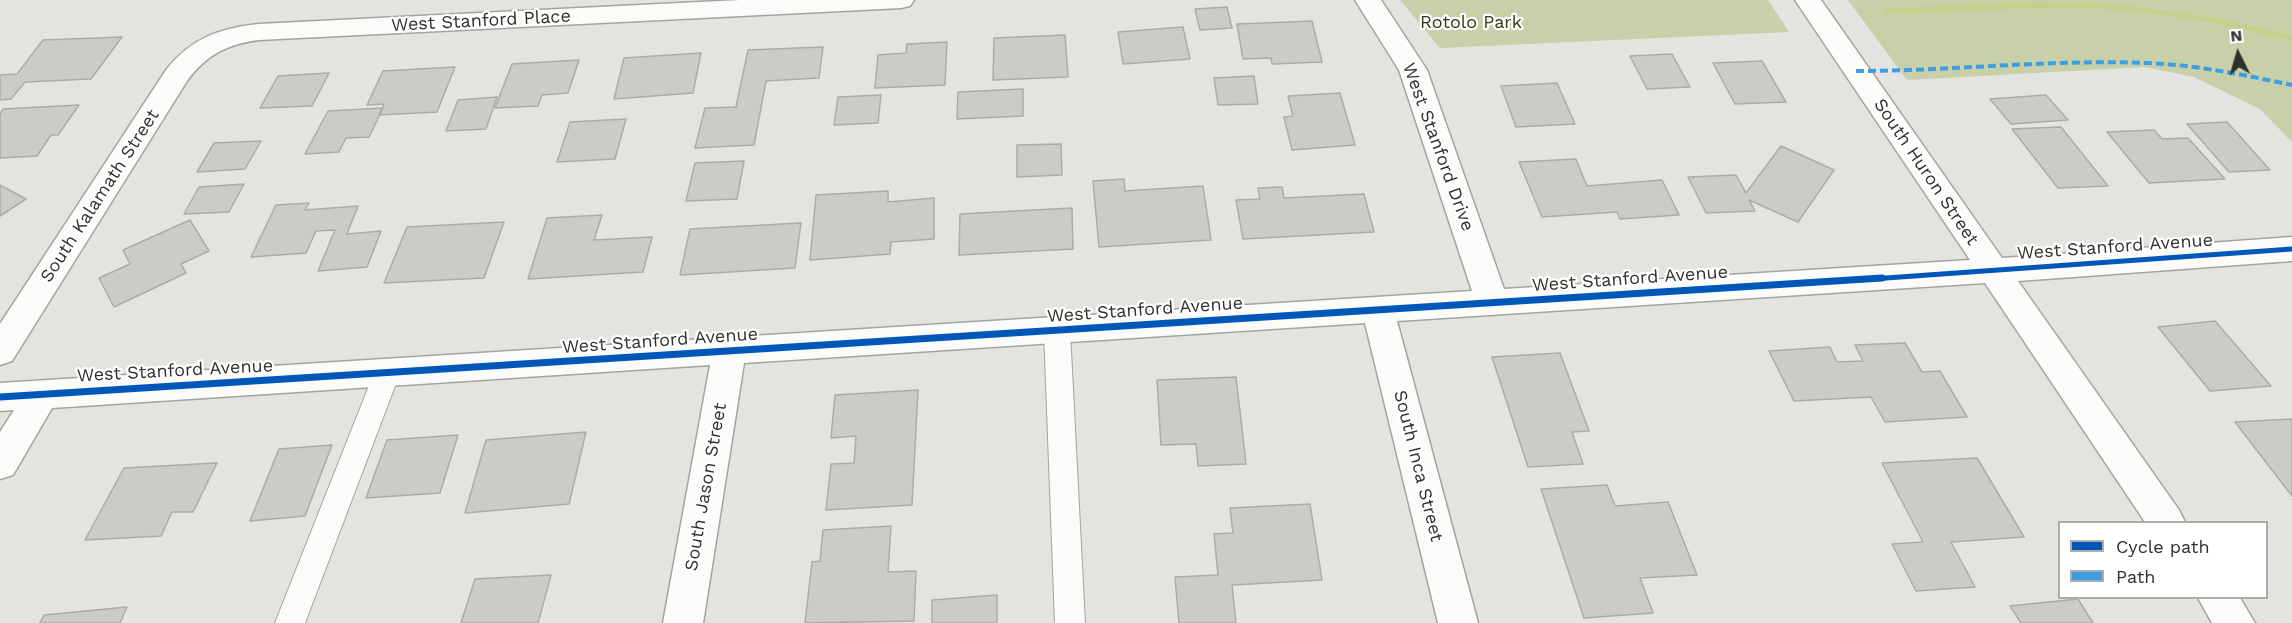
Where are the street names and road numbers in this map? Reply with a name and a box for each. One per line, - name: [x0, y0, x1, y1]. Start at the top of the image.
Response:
- street label: West Stanford Place: [391, 6, 571, 36]
- street label: West Stanford Drive: [1398, 60, 1478, 234]
- street label: South Huron Street: [1869, 95, 1983, 249]
- street label: South Kalamath Street: [36, 106, 164, 286]
- street label: West Stanford Avenue: [2016, 229, 2214, 265]
- street label: West Stanford Avenue: [1531, 261, 1729, 297]
- street label: West Stanford Avenue: [1046, 292, 1244, 328]
- street label: West Stanford Avenue: [561, 323, 759, 359]
- street label: West Stanford Avenue: [76, 355, 274, 387]
- street label: South Inca Street: [1389, 388, 1447, 544]
- street label: South Jason Street: [681, 401, 731, 573]

